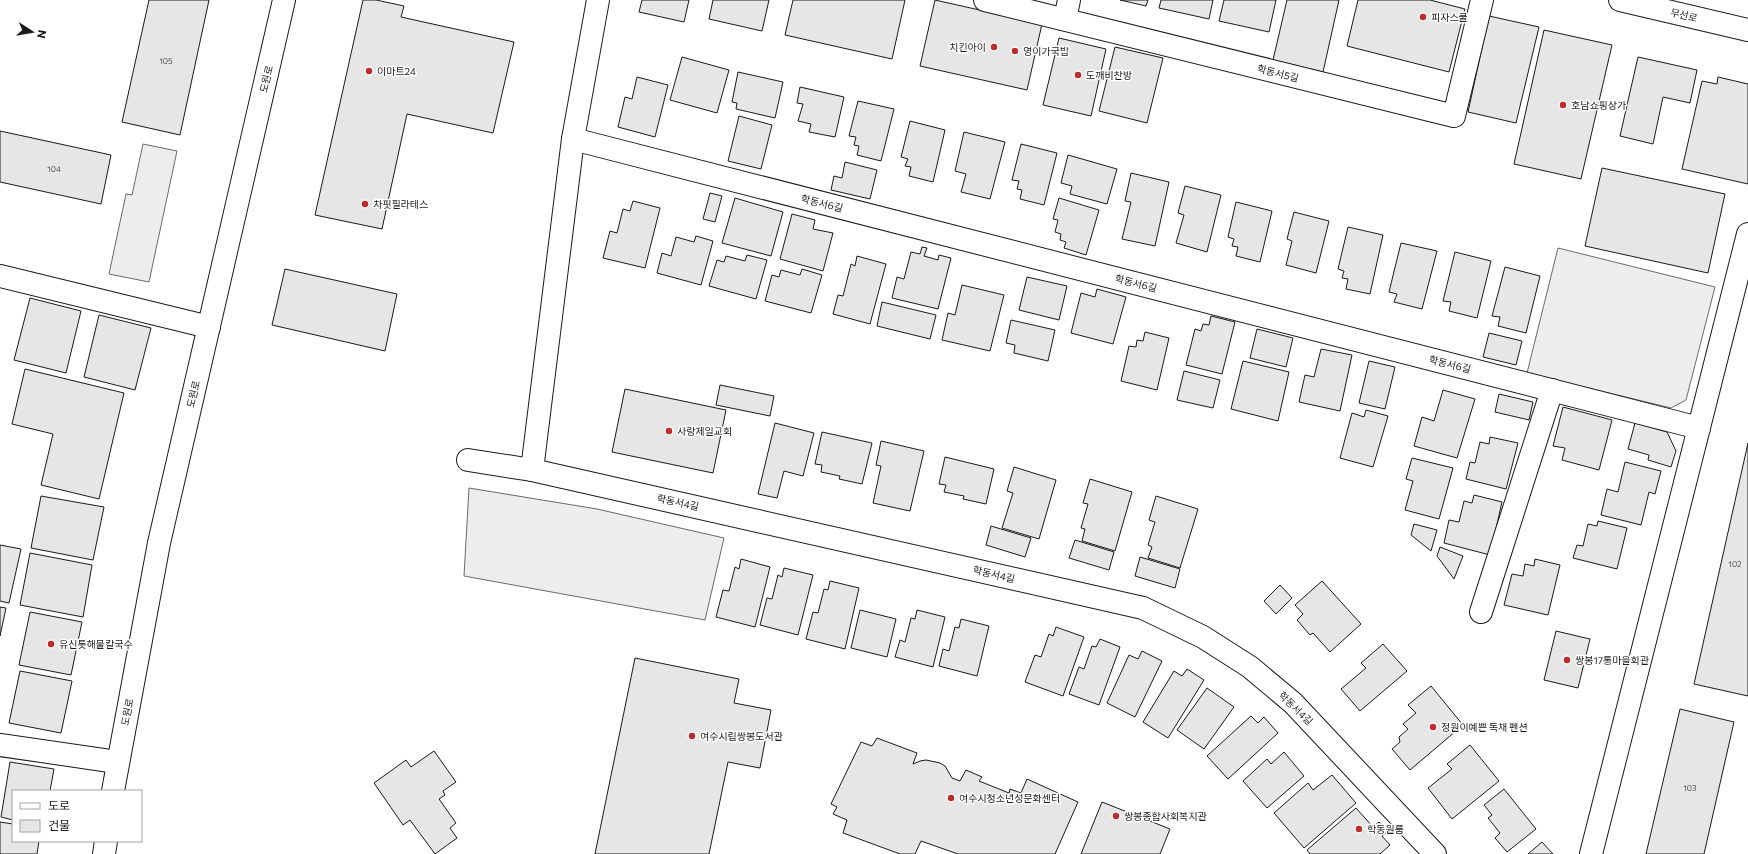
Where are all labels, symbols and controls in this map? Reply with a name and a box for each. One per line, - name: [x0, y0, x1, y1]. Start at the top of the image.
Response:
- street label: 무선로: [1669, 6, 1699, 24]
- place label: 피자스쿨: [1431, 11, 1468, 23]
- north arrow: [12, 12, 52, 52]
- marker: 피자스쿨: [1418, 12, 1428, 22]
- text: N: [35, 29, 49, 40]
- place label: 치킨아이: [949, 41, 986, 53]
- marker: 치킨아이: [989, 42, 999, 52]
- place label: 영이가국밥: [1023, 45, 1070, 57]
- marker: 영이가국밥: [1010, 46, 1020, 56]
- house number: 105: [159, 56, 173, 66]
- street label: 학동서5길: [1256, 62, 1300, 84]
- street label: 도원로: [257, 64, 275, 94]
- place label: 이마트24: [377, 65, 416, 77]
- marker: 이마트24: [364, 66, 374, 76]
- place label: 도깨비찬방: [1086, 69, 1132, 81]
- marker: 도깨비찬방: [1073, 70, 1083, 80]
- place label: 호남쇼핑상가: [1571, 99, 1626, 111]
- marker: 호남쇼핑상가: [1558, 100, 1568, 110]
- house number: 104: [47, 164, 61, 174]
- street label: 학동서6길: [800, 192, 844, 214]
- place label: 차핏필라테스: [373, 198, 428, 210]
- marker: 차핏필라테스: [360, 199, 370, 209]
- street label: 학동서6길: [1114, 272, 1158, 294]
- street label: 학동서6길: [1428, 353, 1472, 375]
- street label: 도원로: [184, 379, 202, 409]
- place label: 사랑제일교회: [677, 425, 732, 437]
- marker: 사랑제일교회: [664, 426, 674, 436]
- street label: 학동서4길: [656, 492, 700, 512]
- house number: 102: [1728, 559, 1742, 569]
- street label: 학동서4길: [972, 563, 1016, 585]
- place label: 유신톳해물칼국수: [59, 638, 133, 650]
- marker: 유신톳해물칼국수: [46, 639, 56, 649]
- place label: 쌍봉17통마을회관: [1575, 654, 1650, 666]
- marker: 쌍봉17통마을회관: [1562, 655, 1572, 665]
- street label: 학동서4길: [1276, 689, 1316, 727]
- street label: 도원로: [118, 697, 136, 727]
- place label: 정원이예쁜 독채 펜션: [1441, 721, 1528, 733]
- marker: 정원이예쁜 독채 펜션: [1428, 722, 1438, 732]
- place label: 여수시립쌍봉도서관: [700, 730, 784, 742]
- marker: 여수시립쌍봉도서관: [687, 731, 697, 741]
- house number: 103: [1683, 783, 1697, 793]
- legend: [12, 790, 142, 842]
- place label: 여수시청소년성문화센터: [959, 792, 1060, 804]
- marker: 여수시청소년성문화센터: [946, 793, 956, 803]
- text: 도로: [48, 798, 70, 812]
- place label: 쌍봉종합사회복지관: [1124, 810, 1208, 822]
- marker: 쌍봉종합사회복지관: [1111, 811, 1121, 821]
- text: 건물: [48, 818, 70, 832]
- place label: 학동원룸: [1367, 823, 1404, 835]
- marker: 학동원룸: [1354, 824, 1364, 834]

